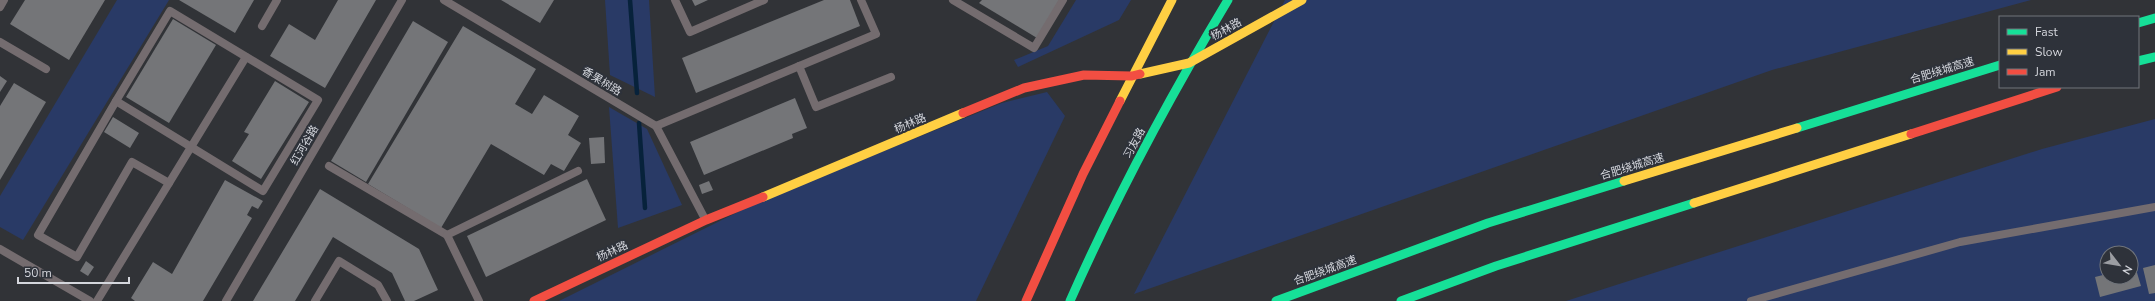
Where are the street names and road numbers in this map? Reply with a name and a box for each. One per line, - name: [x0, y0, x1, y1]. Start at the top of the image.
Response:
- street label: 杨林路: [1208, 15, 1244, 44]
- street label: 合肥绕城高速: [1908, 54, 1976, 87]
- street label: 香果树路: [579, 64, 624, 99]
- street label: 杨林路: [892, 110, 928, 137]
- street label: 红河谷路: [287, 122, 322, 168]
- street label: 习友路: [1120, 125, 1149, 161]
- street label: 合肥绕城高速: [1598, 150, 1666, 183]
- street label: 杨林路: [594, 238, 630, 265]
- street label: 合肥绕城高速: [1292, 252, 1359, 289]

